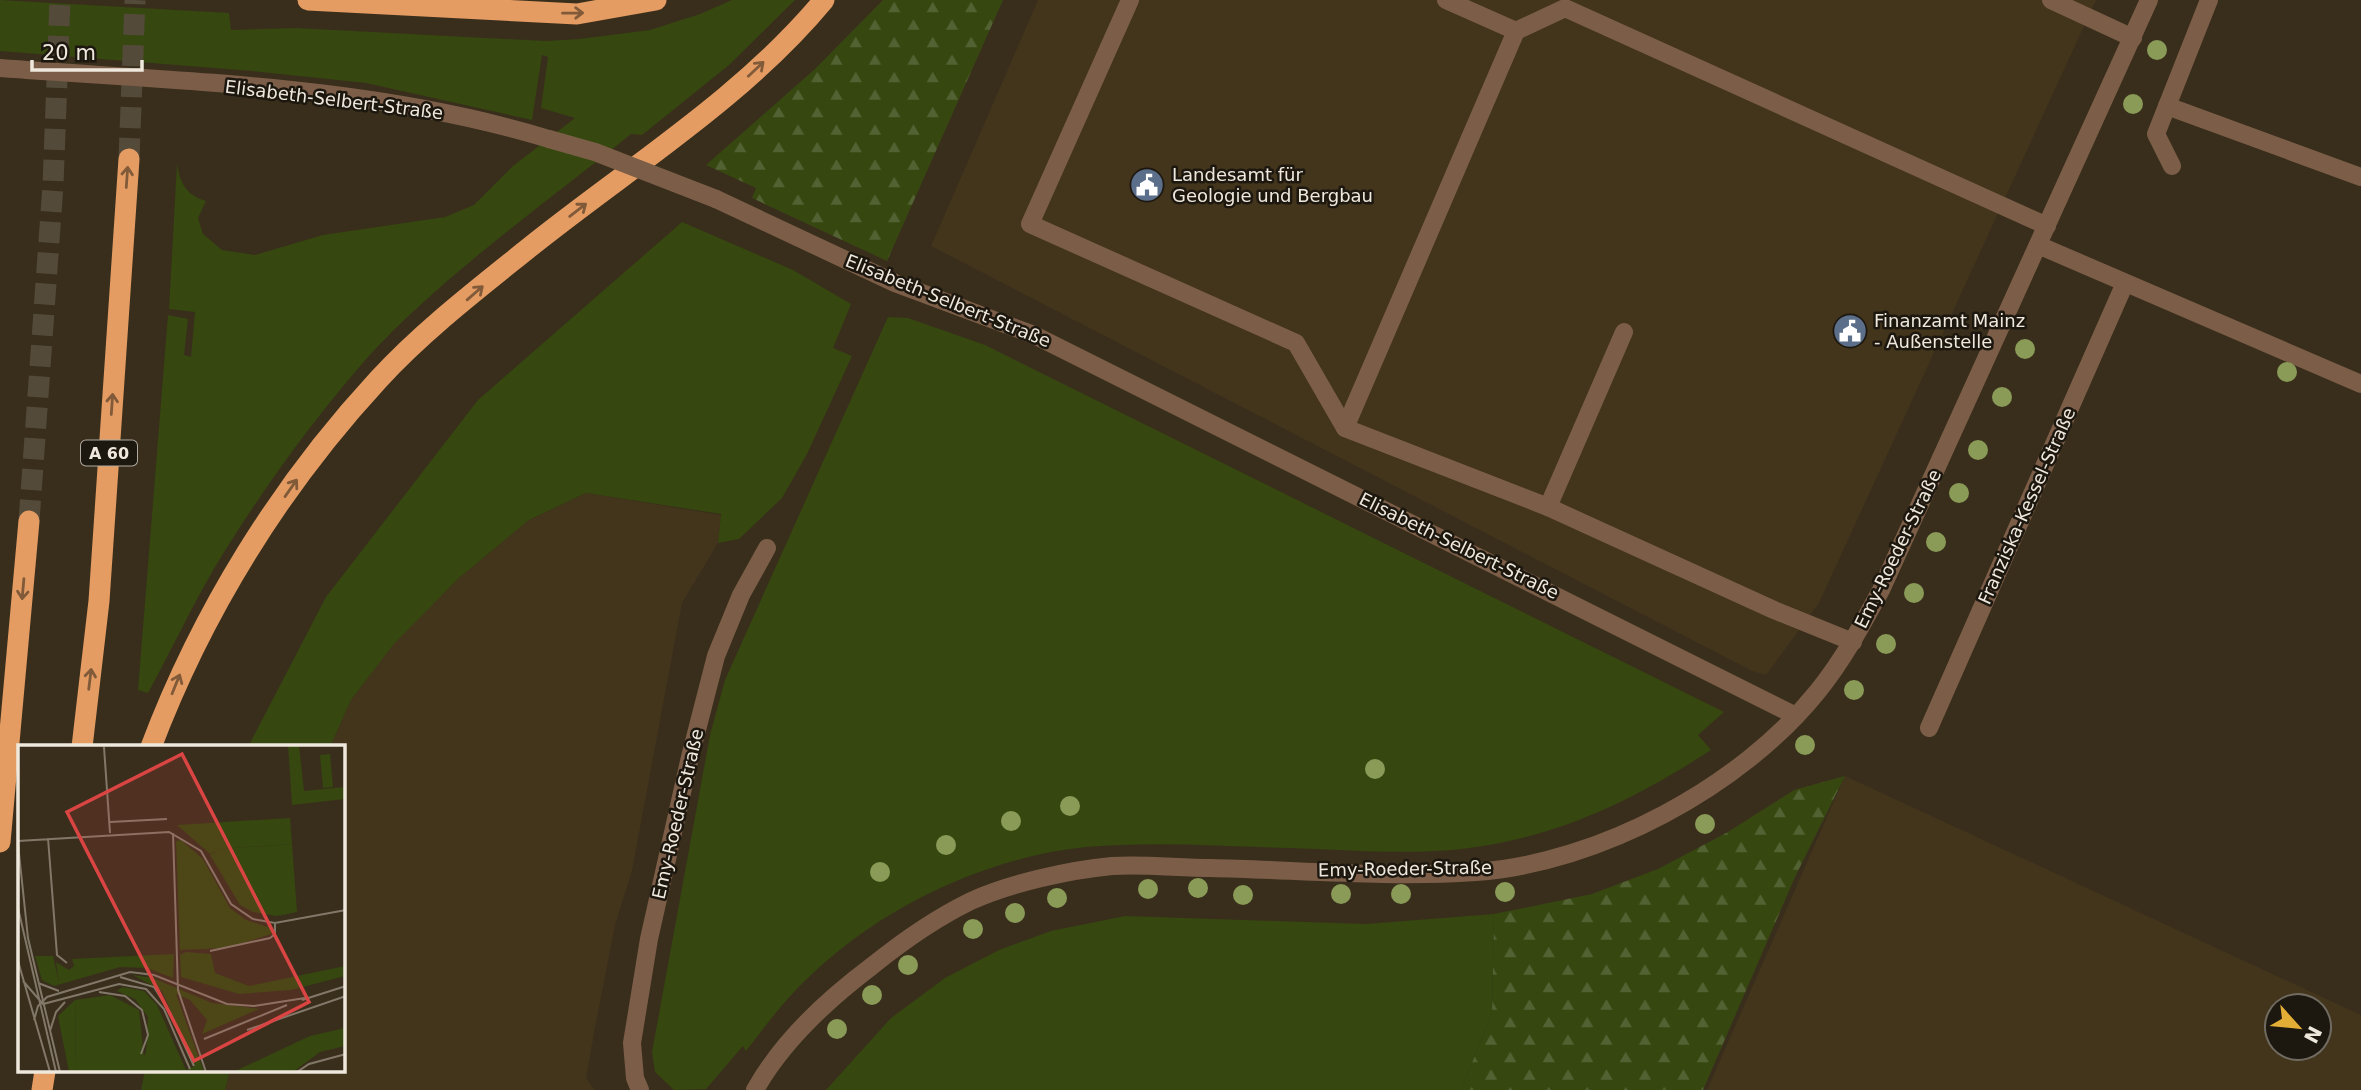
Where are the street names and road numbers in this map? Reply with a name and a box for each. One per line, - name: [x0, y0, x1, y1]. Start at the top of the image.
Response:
- street label: Elisabeth-Selbert-Straße: [224, 76, 444, 123]
- street label: Elisabeth-Selbert-Straße: [842, 250, 1054, 351]
- street label: Franziska-Kessel-Straße: [1974, 404, 2079, 607]
- road number: A 60: [81, 440, 137, 466]
- street label: Emy-Roeder-Straße: [1850, 466, 1945, 632]
- street label: Elisabeth-Selbert-Straße: [1356, 488, 1562, 603]
- street label: Emy-Roeder-Straße: [648, 727, 707, 901]
- street label: Emy-Roeder-Straße: [1318, 856, 1492, 881]

